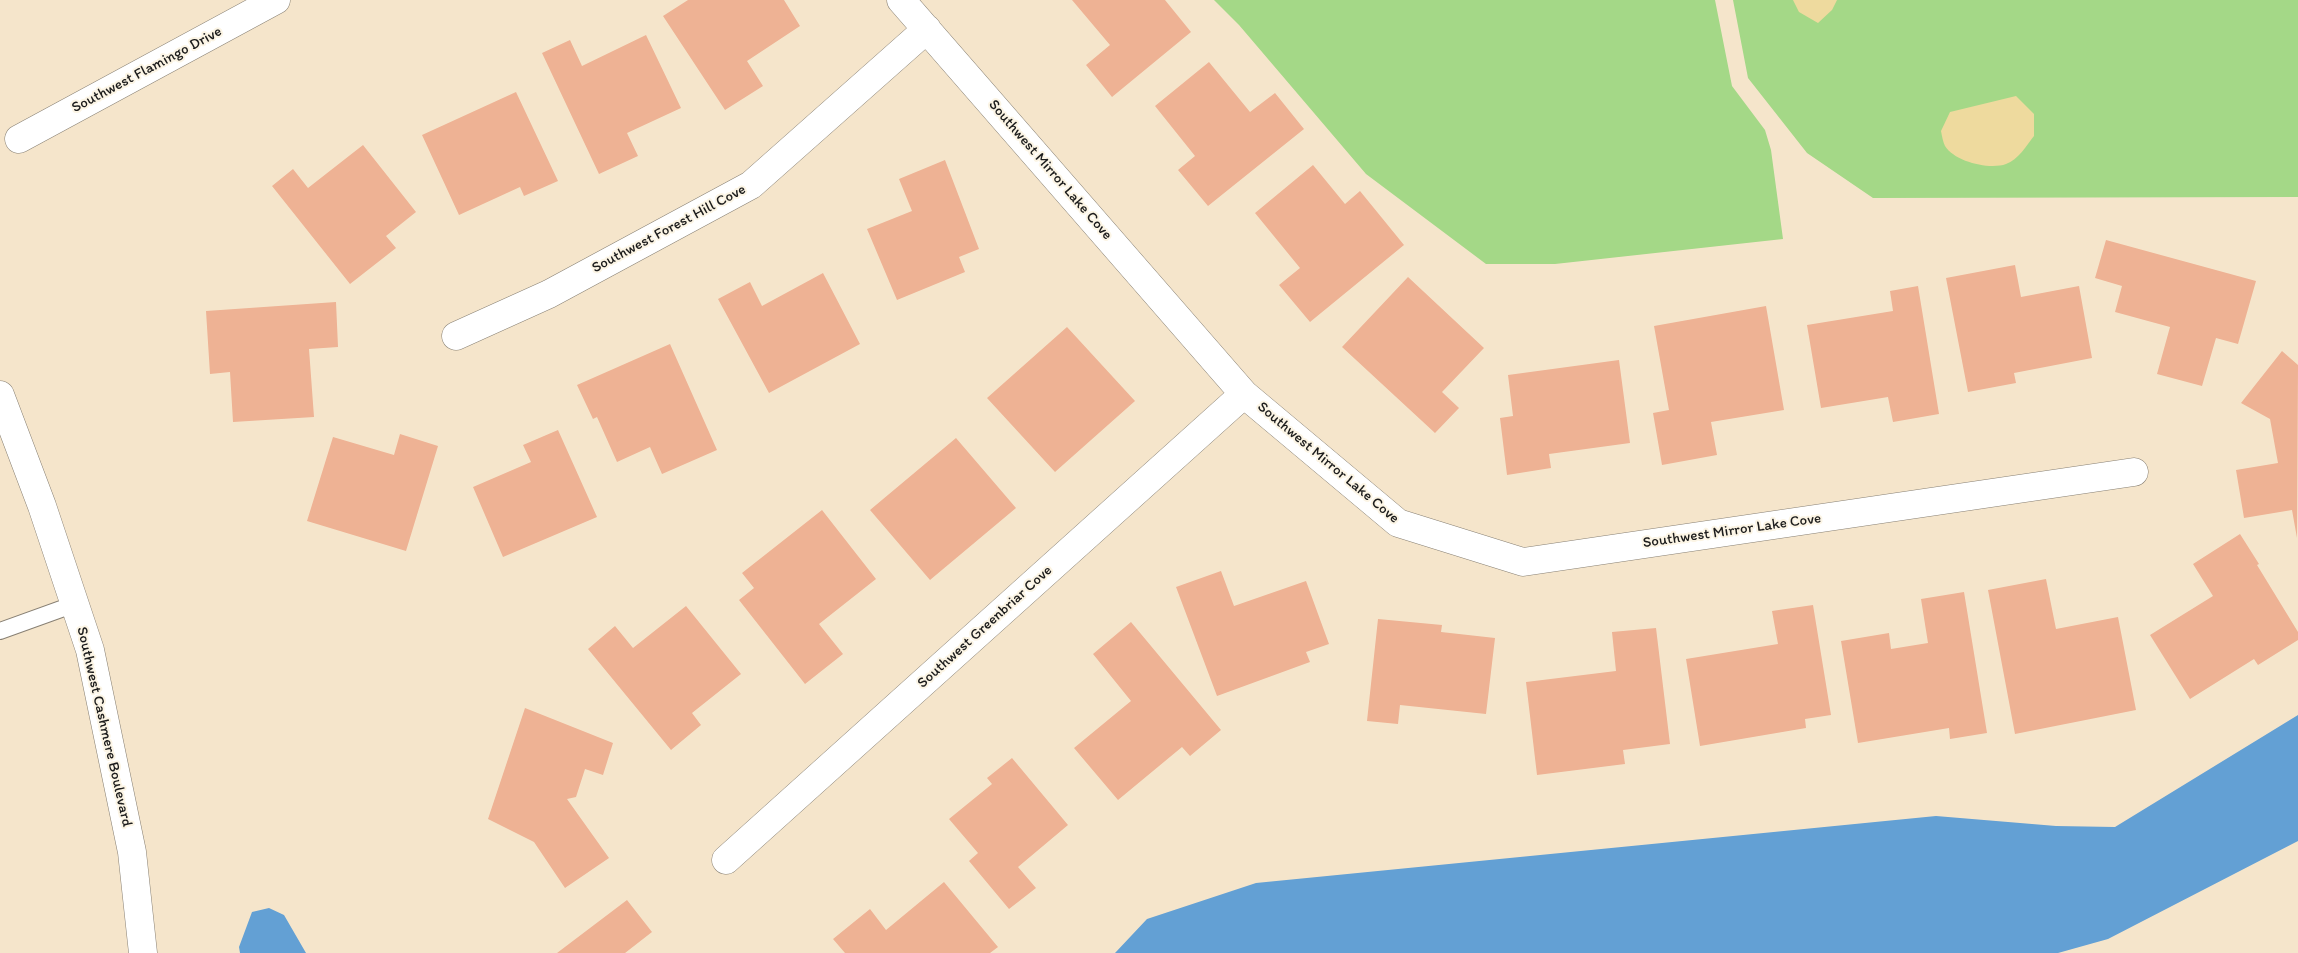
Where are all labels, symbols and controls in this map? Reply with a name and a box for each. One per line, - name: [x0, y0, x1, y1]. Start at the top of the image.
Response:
- street label: Southwest Flamingo Drive: [69, 23, 225, 117]
- street label: Southwest Mirror Lake Cove: [984, 96, 1116, 244]
- street label: Southwest Forest Hill Cove: [589, 181, 749, 277]
- street label: Southwest Mirror Lake Cove: [1253, 398, 1403, 528]
- street label: Southwest Mirror Lake Cove: [1642, 510, 1822, 552]
- street label: Southwest Greenbriar Cove: [914, 562, 1056, 692]
- street label: Southwest Cashmere Boulevard: [72, 625, 136, 829]

